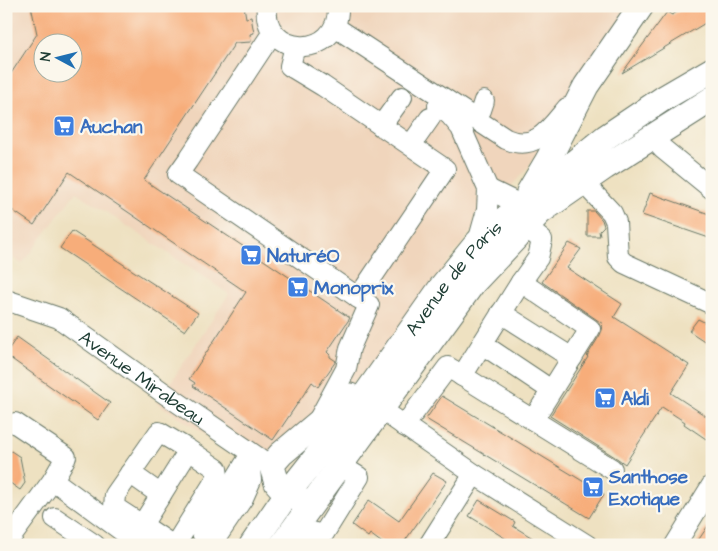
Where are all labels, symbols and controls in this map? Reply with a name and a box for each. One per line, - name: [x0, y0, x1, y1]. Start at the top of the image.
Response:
- north arrow: [32, 32, 82, 82]
- text: N: [36, 51, 57, 62]
- supermarket icon: Auchan: [52, 114, 76, 138]
- place label: Auchan: [80, 114, 143, 141]
- street label: Avenue de Paris: [399, 215, 509, 342]
- supermarket icon: NaturéO: [239, 243, 263, 267]
- place label: NaturéO: [267, 243, 340, 270]
- supermarket icon: Monoprix: [286, 275, 310, 299]
- place label: Monoprix: [314, 275, 395, 302]
- street label: Avenue Mirabeau: [73, 324, 210, 432]
- supermarket icon: Aldi: [593, 386, 617, 410]
- place label: Aldi: [621, 386, 649, 413]
- place label: Santhose Exotique: [608, 464, 689, 513]
- supermarket icon: Santhose Exotique: [581, 475, 605, 499]

